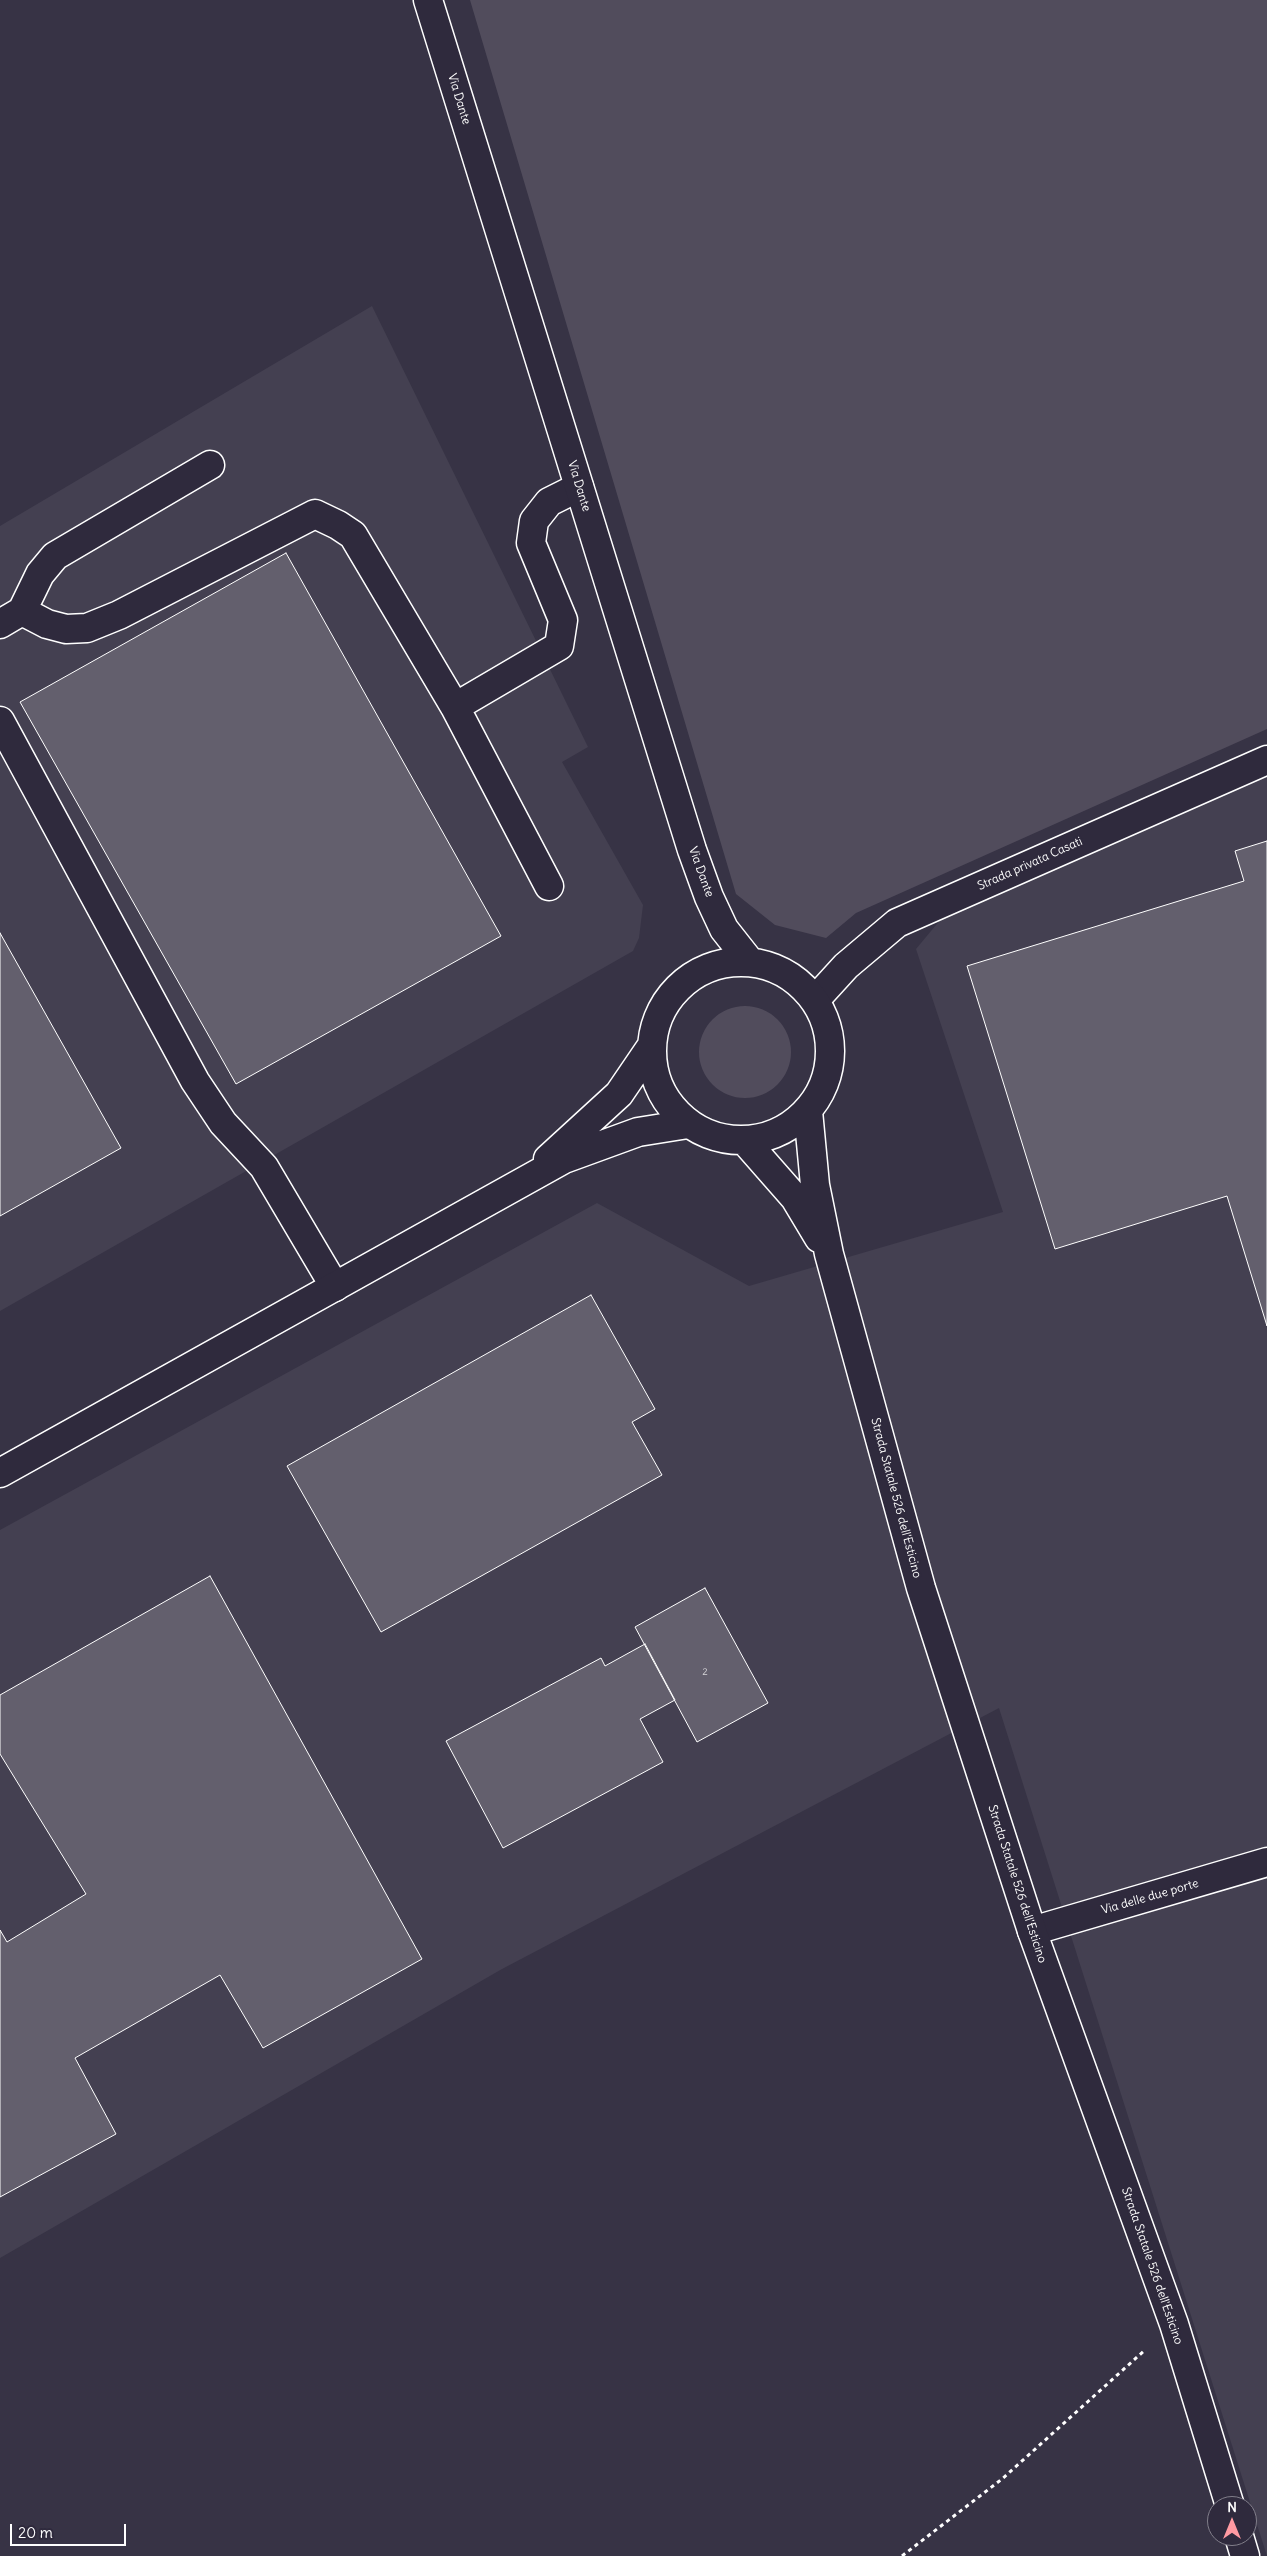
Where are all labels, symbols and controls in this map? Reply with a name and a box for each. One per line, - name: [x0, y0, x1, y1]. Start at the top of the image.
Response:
- street label: Via Dante: [444, 72, 474, 126]
- street label: Via Dante: [564, 459, 594, 513]
- street label: Strada privata Casati: [975, 834, 1085, 894]
- street label: Via Dante: [685, 845, 717, 899]
- street label: Strada Statale 526 dell'Esticino: [868, 1416, 924, 1580]
- house number: 2: [702, 1666, 708, 1678]
- street label: Strada Statale 526 dell'Esticino: [985, 1803, 1049, 1965]
- street label: Via delle due porte: [1100, 1876, 1200, 1918]
- street label: Strada Statale 526 dell'Esticino: [1118, 2186, 1186, 2346]
- north arrow: [1207, 2496, 1257, 2546]
- text: N: [1227, 2498, 1237, 2516]
- scale bar: [12, 2514, 129, 2546]
- text: 20 m: [18, 2523, 53, 2542]

